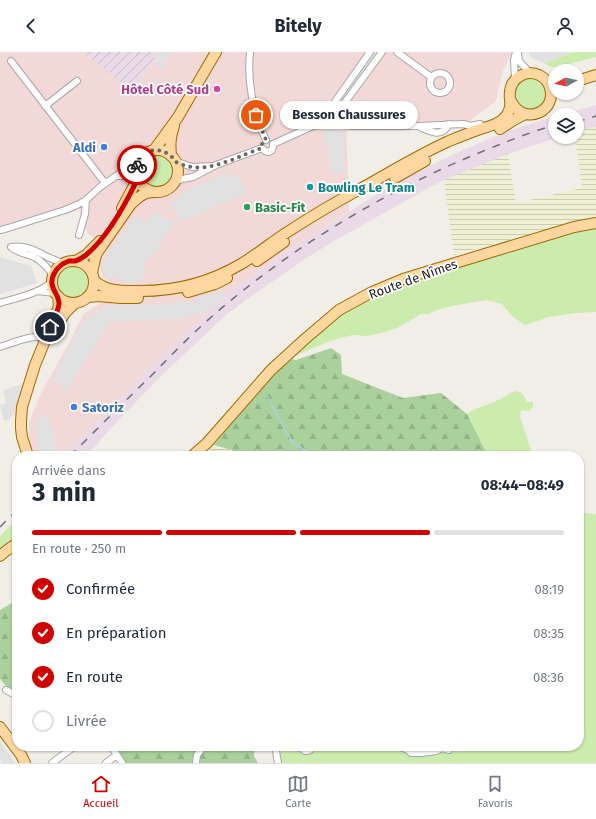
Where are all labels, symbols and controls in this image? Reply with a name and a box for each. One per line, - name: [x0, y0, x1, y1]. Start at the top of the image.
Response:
- icon: back: [20, 15, 42, 37]
- text: Bitely: [274, 15, 322, 37]
- icon: person: [554, 15, 576, 37]
- north arrow: [548, 64, 584, 100]
- map controls: [548, 64, 584, 144]
- place label: Hôtel Côté Sud: [121, 82, 209, 97]
- marker: Hôtel Côté Sud: [212, 84, 222, 94]
- pin: [239, 98, 273, 132]
- callout: Besson Chaussures: [280, 101, 418, 129]
- icon: bag: [245, 104, 267, 126]
- text: Besson Chaussures: [292, 107, 406, 122]
- button: layers: [548, 108, 584, 144]
- place label: Aldi: [72, 140, 96, 155]
- marker: Aldi: [99, 142, 109, 152]
- courier: [117, 145, 157, 185]
- icon: bike: [126, 154, 148, 176]
- place label: Bowling Le Tram: [318, 180, 415, 195]
- marker: Bowling Le Tram: [305, 182, 315, 192]
- place label: Basic-Fit: [255, 200, 307, 215]
- marker: Basic-Fit: [242, 202, 252, 212]
- street label: Route de Nîmes: [367, 256, 459, 302]
- pin: [33, 310, 67, 344]
- icon: home: [39, 316, 61, 338]
- place label: Satoriz: [82, 400, 124, 415]
- marker: Satoriz: [69, 402, 79, 412]
- text: Arrivée dans: [32, 463, 106, 478]
- text: 08:44–08:49: [481, 476, 564, 494]
- text: 3 min: [32, 477, 96, 508]
- text: En route · 250 m: [32, 541, 126, 556]
- icon: check: [32, 578, 54, 600]
- text: Confirmée: [66, 580, 135, 598]
- text: 08:19: [535, 582, 564, 597]
- icon: check: [32, 622, 54, 644]
- text: En préparation: [66, 624, 167, 642]
- text: 08:35: [533, 626, 564, 641]
- icon: check: [32, 666, 54, 688]
- text: En route: [66, 668, 123, 686]
- text: 08:36: [533, 670, 564, 685]
- text: Livrée: [66, 712, 107, 730]
- tab: Accueil: [83, 773, 119, 810]
- tab: Carte: [285, 773, 311, 810]
- tab: Favoris: [478, 773, 513, 810]

